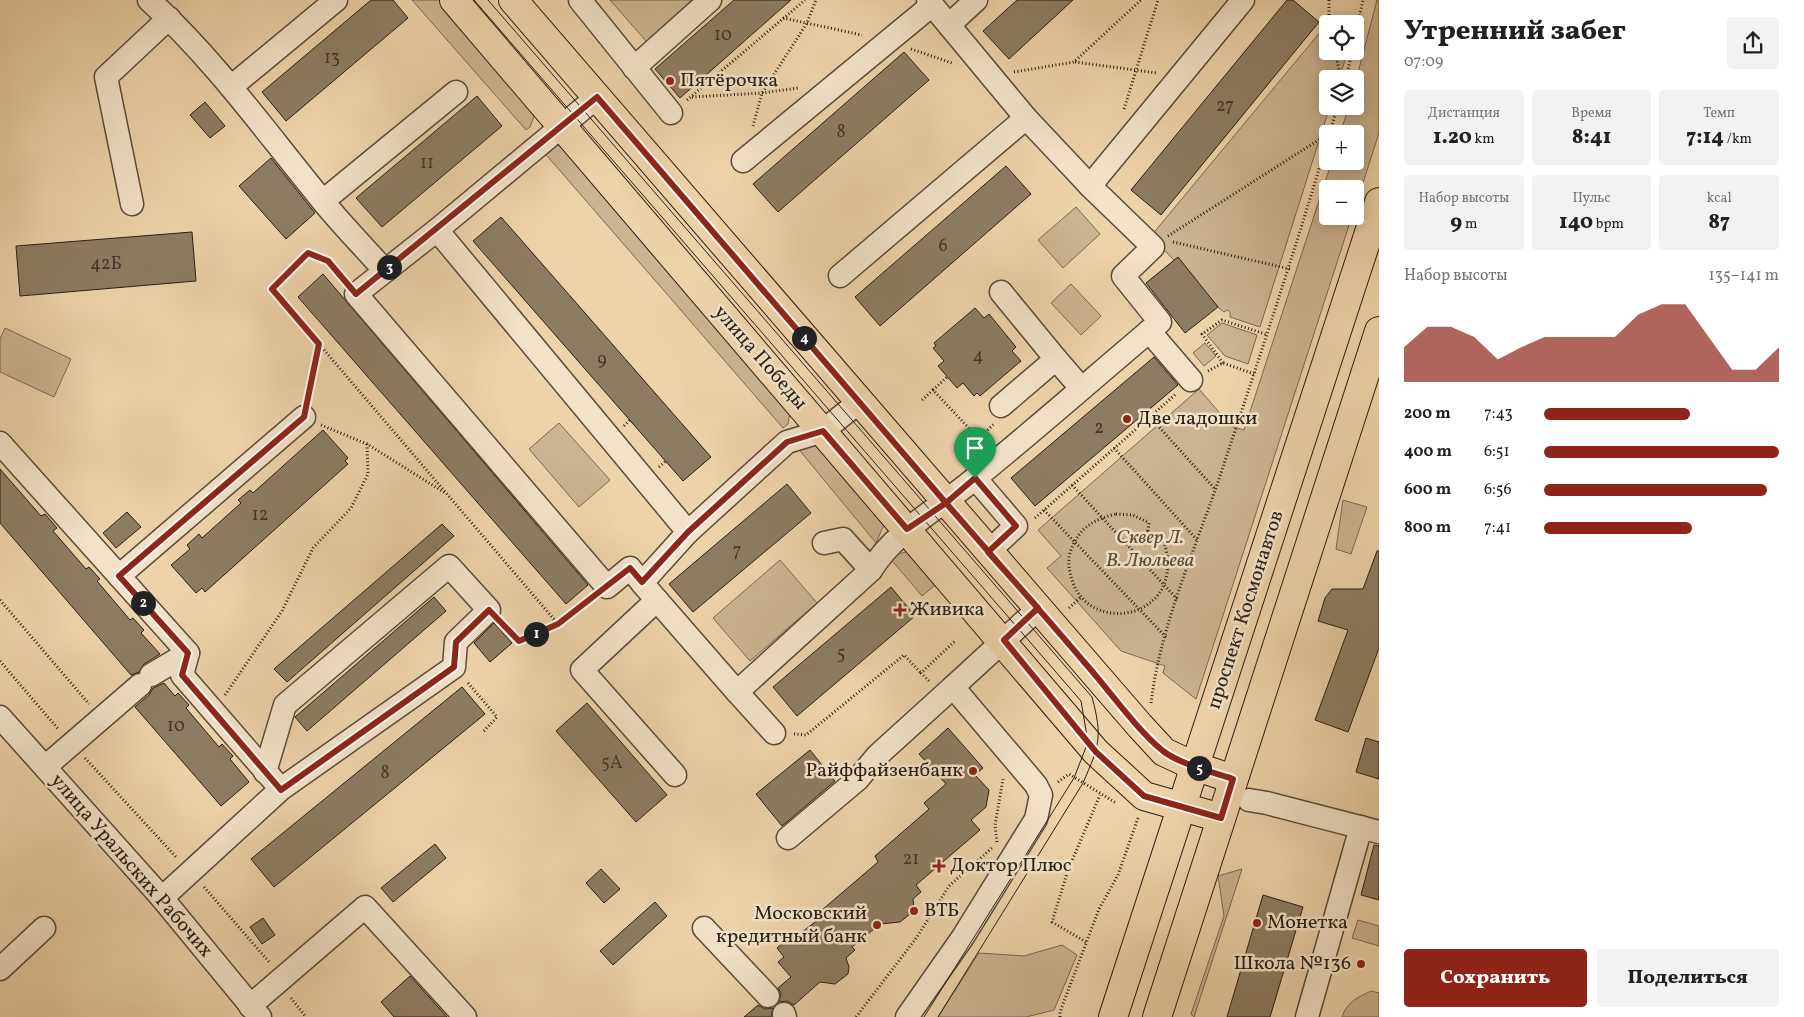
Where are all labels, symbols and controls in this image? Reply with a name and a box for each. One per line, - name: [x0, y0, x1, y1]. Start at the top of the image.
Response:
- text: Утренний забег: [1404, 12, 1626, 51]
- map controls: [1319, 15, 1364, 225]
- button: locate: [1319, 15, 1364, 60]
- button: share: [1727, 17, 1779, 69]
- house number: 10: [714, 23, 732, 48]
- house number: 13: [324, 46, 340, 71]
- text: 07:09: [1404, 51, 1443, 73]
- place label: Пятёрочка: [680, 67, 778, 95]
- button: layers: [1319, 70, 1364, 115]
- marker: Пятёрочка: [664, 75, 676, 87]
- house number: 27: [1216, 94, 1234, 119]
- text: Дистанция: [1428, 104, 1500, 123]
- text: Время: [1571, 104, 1612, 123]
- text: Темп: [1703, 104, 1735, 123]
- house number: 8: [836, 120, 846, 145]
- text: 1.20: [1433, 123, 1472, 152]
- text: 8:41: [1572, 123, 1611, 152]
- text: 7:14: [1686, 123, 1724, 152]
- button: +: [1319, 125, 1364, 170]
- text: km: [1472, 130, 1495, 149]
- text: /km: [1724, 130, 1752, 149]
- house number: 11: [420, 151, 434, 176]
- button: −: [1319, 180, 1364, 225]
- text: Набор высоты: [1418, 189, 1509, 208]
- text: Пульс: [1573, 189, 1610, 208]
- text: kcal: [1707, 189, 1732, 208]
- text: 9: [1450, 208, 1462, 237]
- text: 140: [1559, 208, 1593, 237]
- text: 87: [1708, 208, 1730, 237]
- text: m: [1462, 215, 1477, 234]
- text: bpm: [1593, 215, 1624, 234]
- house number: 6: [938, 234, 948, 259]
- house number: 42Б: [90, 252, 122, 277]
- pin: 3: [376, 254, 402, 280]
- text: 3: [386, 258, 393, 277]
- text: Набор высоты: [1404, 265, 1508, 287]
- text: 135–141 m: [1709, 265, 1779, 287]
- street label: улица Победы: [707, 300, 813, 416]
- pin: 4: [792, 326, 816, 350]
- text: 4: [800, 329, 809, 348]
- house number: 4: [973, 344, 983, 369]
- house number: 9: [597, 348, 607, 373]
- text: 200 m: [1404, 403, 1451, 425]
- text: 7:43: [1484, 403, 1513, 425]
- place label: Две ладошки: [1137, 405, 1257, 433]
- marker: Две ладошки: [1121, 413, 1133, 425]
- house number: 2: [1094, 416, 1104, 441]
- pin: [954, 427, 996, 478]
- icon: arrive: [961, 434, 989, 462]
- text: 400 m: [1404, 441, 1452, 463]
- text: 6:51: [1484, 441, 1510, 463]
- text: 600 m: [1404, 479, 1451, 501]
- text: 6:56: [1484, 479, 1512, 501]
- house number: 12: [252, 503, 268, 528]
- street label: проспект Космонавтов: [1201, 507, 1291, 713]
- text: 800 m: [1404, 517, 1451, 539]
- text: 7:41: [1484, 517, 1511, 539]
- park label: Сквер Л. В. Люльева: [1106, 524, 1194, 575]
- house number: 7: [733, 539, 741, 564]
- pin: 2: [130, 590, 156, 616]
- text: 2: [140, 594, 147, 613]
- place label: Живика: [910, 596, 985, 624]
- marker: Живика: [894, 604, 906, 616]
- pin: 1: [524, 622, 548, 646]
- text: 1: [534, 625, 539, 644]
- house number: 5: [837, 642, 845, 667]
- house number: 10: [167, 714, 185, 739]
- house number: 5А: [601, 751, 623, 776]
- pin: 5: [1186, 756, 1212, 780]
- place label: Райффайзенбанк: [805, 757, 963, 785]
- text: 5: [1196, 759, 1203, 778]
- house number: 8: [380, 761, 390, 786]
- marker: Райффайзенбанк: [967, 765, 979, 777]
- street label: улица Уральских Рабочих: [43, 768, 219, 964]
- house number: 21: [903, 847, 919, 872]
- place label: Доктор Плюс: [950, 852, 1072, 880]
- marker: Доктор Плюс: [932, 859, 946, 873]
- place label: ВТБ: [924, 897, 959, 925]
- place label: Московский кредитный банк: [716, 900, 867, 951]
- marker: ВТБ: [908, 905, 920, 917]
- place label: Монетка: [1267, 909, 1348, 937]
- marker: Монетка: [1251, 917, 1263, 929]
- marker: Московский кредитный банк: [871, 919, 883, 931]
- button: Сохранить: [1404, 949, 1587, 1007]
- button: Поделиться: [1597, 949, 1779, 1007]
- place label: Школа №136: [1233, 950, 1351, 978]
- marker: Школа №136: [1355, 958, 1367, 970]

